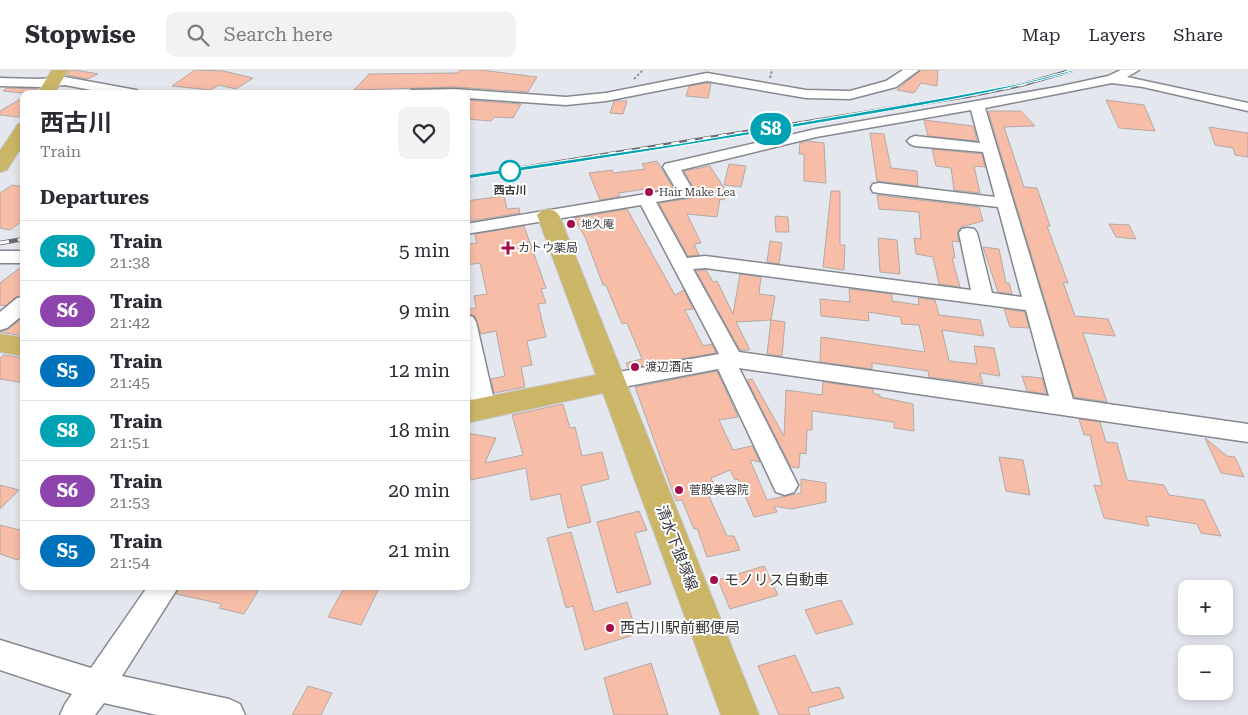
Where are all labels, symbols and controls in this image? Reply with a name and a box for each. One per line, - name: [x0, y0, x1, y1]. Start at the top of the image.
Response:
- search box: [166, 12, 516, 57]
- text: Stopwise: [25, 21, 136, 49]
- icon: search: [184, 21, 212, 49]
- text: Search here: [224, 23, 333, 46]
- text: Map: [1022, 24, 1061, 45]
- text: Layers: [1089, 24, 1145, 45]
- text: Share: [1173, 24, 1223, 45]
- button: heart: [398, 107, 450, 159]
- text: 西古川: [40, 109, 112, 137]
- line badge: S8: [748, 113, 794, 145]
- text: S8: [760, 118, 782, 139]
- text: Train: [40, 142, 81, 161]
- marker: 西古川: [499, 160, 521, 182]
- place label: 西古川: [494, 184, 527, 197]
- text: Departures: [40, 186, 149, 209]
- marker: Hair Make Lea: [643, 186, 655, 198]
- place label: Hair Make Lea: [659, 186, 735, 199]
- marker: 地久庵: [565, 218, 577, 230]
- place label: 地久庵: [581, 218, 614, 231]
- text: Train: [110, 230, 162, 253]
- text: 5 min: [399, 239, 450, 262]
- text: S8: [57, 240, 78, 261]
- place label: カトウ薬局: [518, 241, 578, 255]
- marker: カトウ薬局: [502, 242, 514, 254]
- text: 21:38: [110, 253, 150, 272]
- text: Train: [110, 290, 162, 313]
- text: 9 min: [399, 299, 450, 322]
- text: S6: [57, 300, 78, 321]
- text: 21:42: [110, 313, 150, 332]
- text: Train: [110, 350, 162, 373]
- text: 12 min: [388, 359, 450, 382]
- text: S5: [57, 360, 78, 381]
- place label: 渡辺酒店: [645, 360, 693, 374]
- marker: 渡辺酒店: [629, 361, 641, 373]
- text: 21:45: [110, 373, 150, 392]
- text: Train: [110, 410, 162, 433]
- text: 18 min: [388, 419, 450, 442]
- text: S8: [57, 420, 78, 441]
- text: 21:51: [110, 433, 150, 452]
- text: Train: [110, 470, 162, 493]
- text: 20 min: [388, 479, 450, 502]
- text: S6: [57, 480, 78, 501]
- place label: 菅股美容院: [689, 483, 749, 497]
- marker: 菅股美容院: [673, 484, 685, 496]
- text: 21:53: [110, 493, 150, 512]
- street label: 清水下狼塚線: [652, 503, 702, 593]
- text: Train: [110, 530, 162, 553]
- text: 21 min: [388, 539, 450, 562]
- text: S5: [57, 540, 78, 561]
- text: 21:54: [110, 553, 150, 572]
- place label: モノリス自動車: [724, 571, 829, 589]
- marker: モノリス自動車: [708, 574, 720, 586]
- map controls: [1178, 580, 1233, 700]
- button: +: [1178, 580, 1233, 635]
- place label: 西古川駅前郵便局: [620, 619, 740, 637]
- marker: 西古川駅前郵便局: [604, 622, 616, 634]
- button: −: [1178, 645, 1233, 700]

